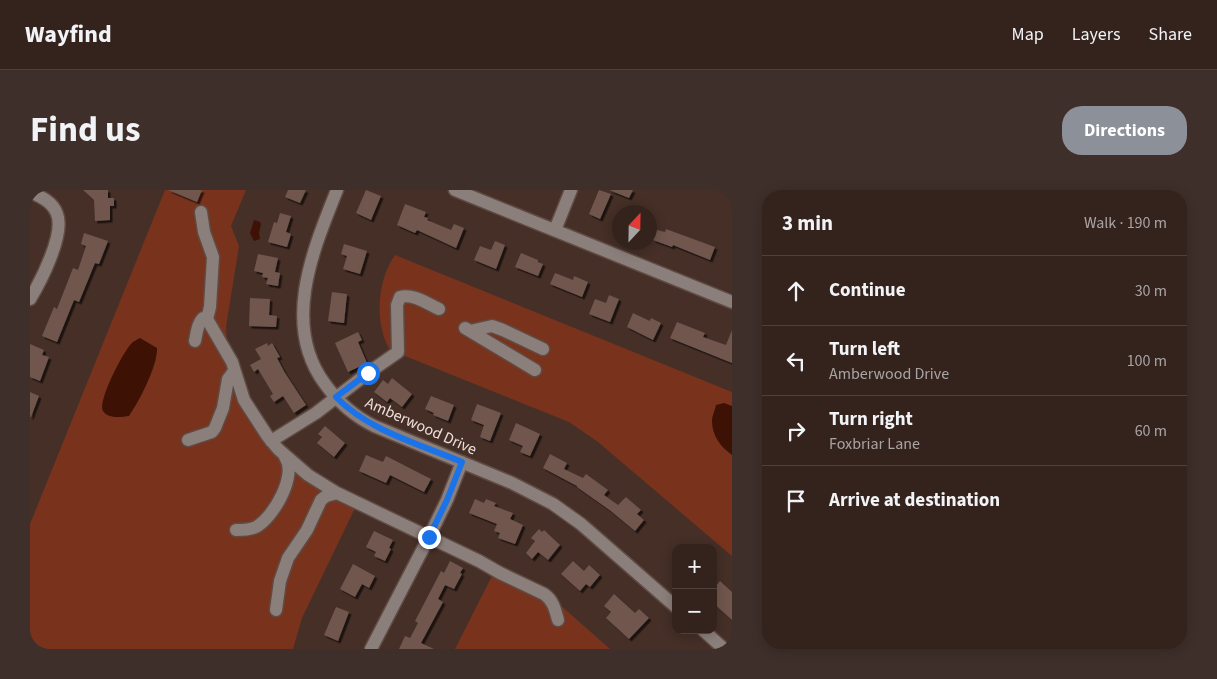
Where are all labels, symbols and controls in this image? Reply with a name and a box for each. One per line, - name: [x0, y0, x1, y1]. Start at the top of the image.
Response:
- text: Wayfind: [25, 17, 112, 52]
- text: Map: [1012, 22, 1044, 47]
- text: Layers: [1072, 22, 1121, 47]
- text: Share: [1149, 22, 1192, 47]
- text: Find us: [30, 105, 140, 155]
- button: Directions: [1062, 106, 1187, 155]
- north arrow: [612, 205, 657, 250]
- text: 3 min: [782, 208, 833, 238]
- text: Walk · 190 m: [1084, 212, 1167, 234]
- icon: ahead: [782, 277, 810, 305]
- text: Continue: [829, 277, 906, 304]
- text: 30 m: [1135, 280, 1167, 302]
- text: Turn left: [829, 336, 900, 363]
- icon: left: [782, 347, 810, 375]
- text: 100 m: [1127, 350, 1167, 372]
- route start: [357, 362, 380, 385]
- text: Amberwood Drive: [829, 363, 949, 385]
- street label: Amberwood Drive: [362, 392, 480, 461]
- text: Turn right: [829, 406, 913, 433]
- icon: right: [782, 417, 810, 445]
- text: 60 m: [1135, 420, 1167, 442]
- text: Foxbriar Lane: [829, 433, 920, 455]
- icon: arrive: [782, 487, 810, 515]
- text: Arrive at destination: [829, 487, 1000, 514]
- route end: [418, 526, 441, 549]
- map controls: [672, 544, 717, 634]
- button: +: [672, 544, 717, 589]
- button: −: [672, 589, 717, 634]

